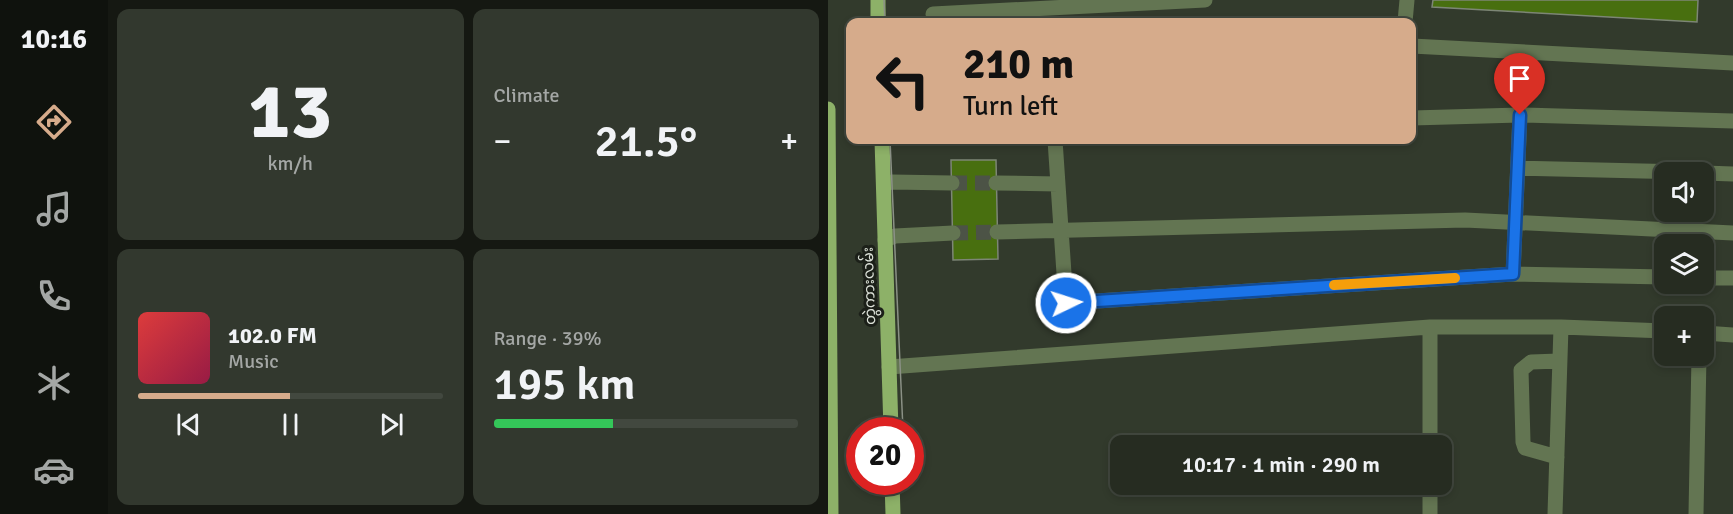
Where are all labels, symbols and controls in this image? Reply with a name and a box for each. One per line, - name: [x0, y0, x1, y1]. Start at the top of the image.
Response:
- text: 10:16: [21, 23, 87, 56]
- text: 210 m: [963, 39, 1074, 90]
- icon: left: [864, 42, 942, 120]
- pin: [1494, 53, 1545, 115]
- icon: arrive: [1503, 62, 1536, 95]
- text: 13: [248, 64, 332, 160]
- text: Climate: [494, 83, 559, 108]
- text: Turn left: [963, 90, 1058, 123]
- icon: directions: [33, 101, 75, 143]
- text: 21.5°: [594, 114, 697, 169]
- text: −: [494, 121, 511, 162]
- text: +: [780, 121, 798, 162]
- text: km/h: [268, 151, 313, 176]
- map controls: [1654, 162, 1714, 366]
- button: sound: [1654, 162, 1714, 222]
- icon: music: [33, 188, 75, 230]
- button: layers: [1654, 234, 1714, 294]
- street label: တွဲကားလမ်း: [858, 247, 881, 325]
- position arrow: [1034, 271, 1098, 335]
- icon: phone: [33, 275, 75, 317]
- button: +: [1654, 306, 1714, 366]
- text: 102.0 FM: [228, 322, 317, 349]
- text: Range · 39%: [494, 326, 602, 351]
- text: Music: [228, 349, 279, 374]
- text: 195 km: [494, 357, 636, 412]
- icon: climate: [33, 362, 75, 404]
- icon: previous: [172, 408, 205, 441]
- icon: pause: [274, 408, 307, 441]
- icon: next: [375, 408, 408, 441]
- speed limit sign: 20: [846, 417, 924, 495]
- icon: car: [33, 449, 75, 491]
- text: 10:17 · 1 min · 290 m: [1182, 451, 1380, 478]

